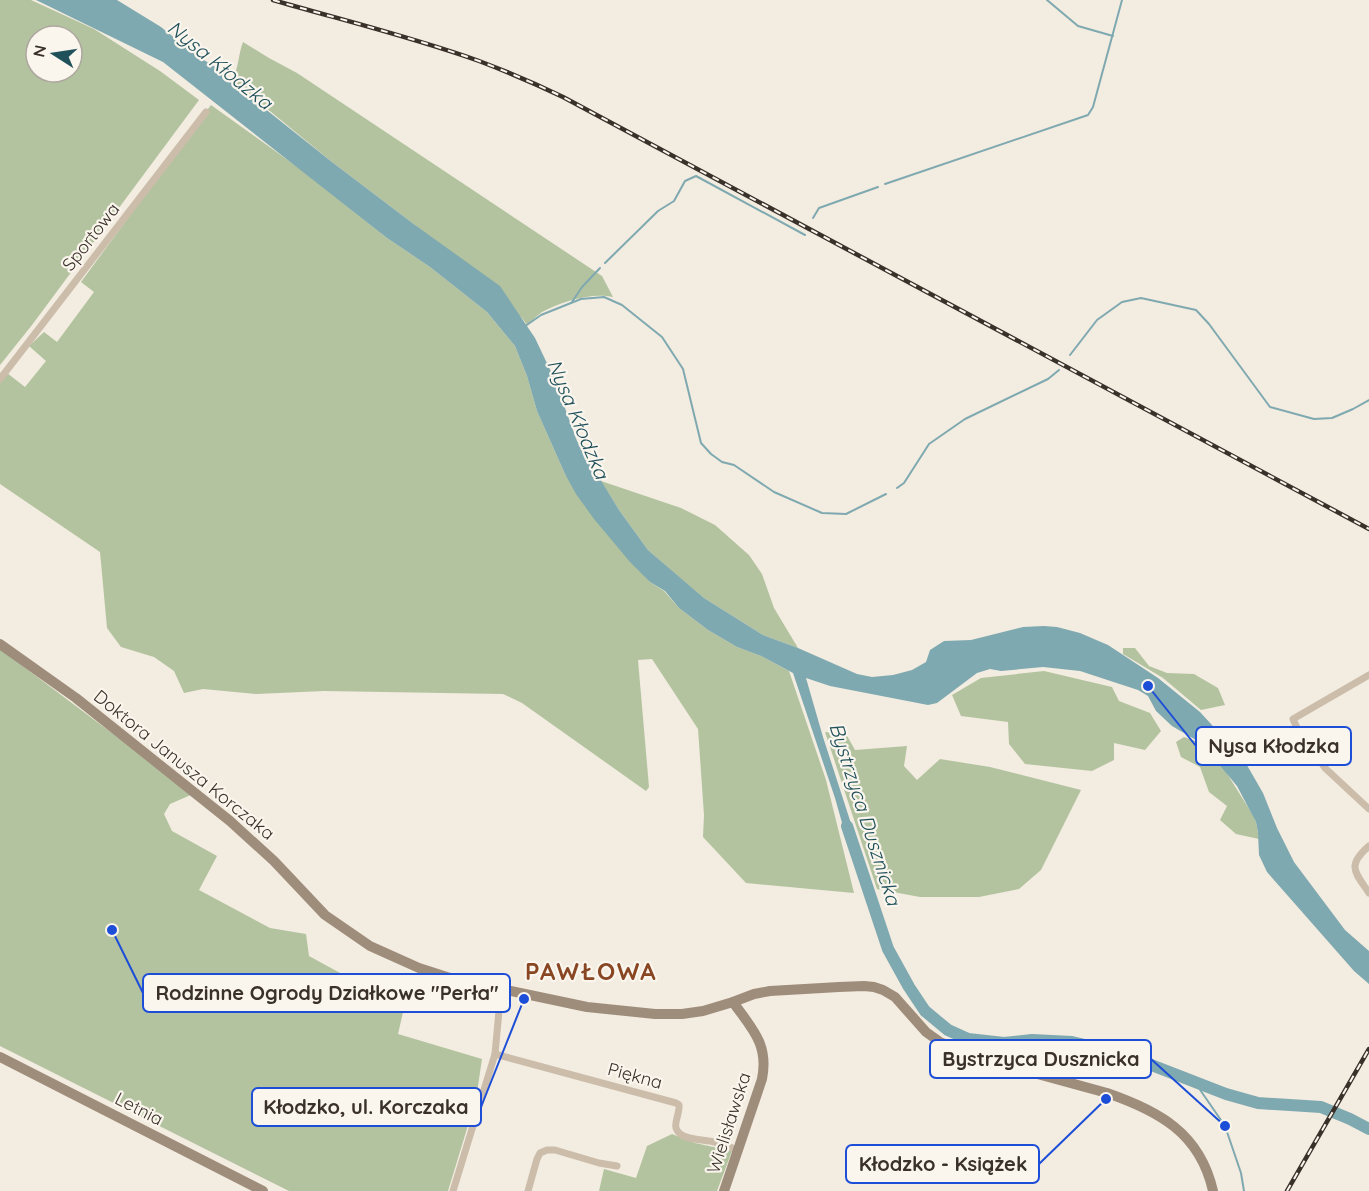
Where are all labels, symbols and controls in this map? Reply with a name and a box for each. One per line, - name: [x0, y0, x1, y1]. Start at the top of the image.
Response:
- water label: Nysa Kłodzka: [163, 15, 279, 116]
- north arrow: [24, 24, 84, 84]
- text: N: [28, 43, 50, 59]
- street label: Sportowa: [57, 198, 124, 275]
- water label: Nysa Kłodzka: [542, 355, 616, 484]
- street label: Doktora Janusza Korczaka: [89, 684, 279, 845]
- water label: Bystrzyca Dusznicka: [824, 719, 907, 910]
- callout: Nysa Kłodzka: [1196, 727, 1351, 765]
- text: Nysa Kłodzka: [1208, 733, 1340, 758]
- district label: PAWŁOWA: [525, 956, 657, 986]
- callout: Rodzinne Ogrody Działkowe "Perła": [143, 974, 510, 1012]
- text: Rodzinne Ogrody Działkowe "Perła": [155, 980, 499, 1005]
- callout: Bystrzyca Dusznicka: [930, 1040, 1151, 1078]
- text: Bystrzyca Dusznicka: [942, 1046, 1140, 1071]
- street label: Piękna: [605, 1057, 665, 1094]
- street label: Wielisławska: [701, 1069, 756, 1176]
- street label: Letnia: [111, 1087, 167, 1130]
- callout: Kłodzko, ul. Korczaka: [252, 1088, 481, 1126]
- text: Kłodzko, ul. Korczaka: [263, 1094, 469, 1119]
- callout: Kłodzko - Książek: [846, 1145, 1039, 1183]
- text: Kłodzko - Książek: [859, 1151, 1027, 1176]

